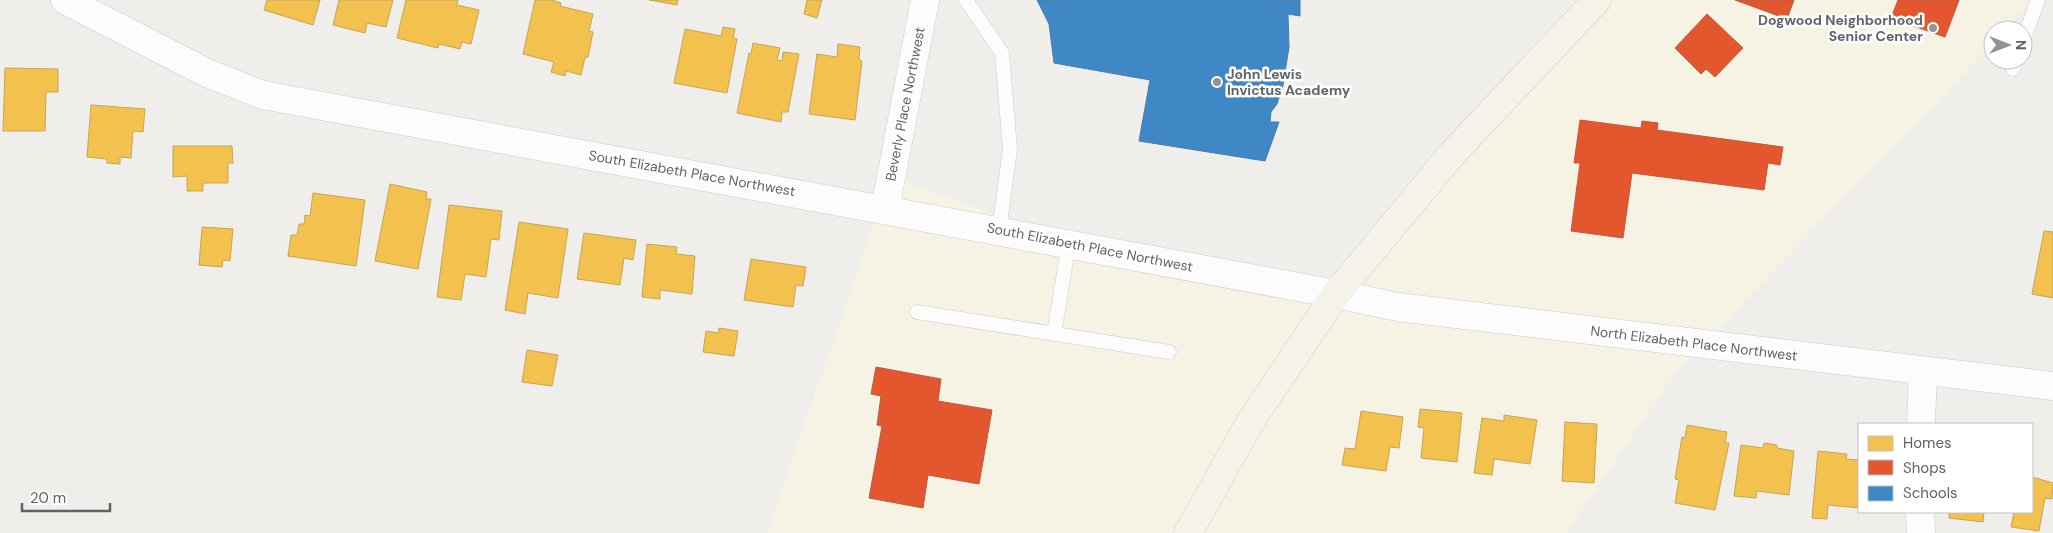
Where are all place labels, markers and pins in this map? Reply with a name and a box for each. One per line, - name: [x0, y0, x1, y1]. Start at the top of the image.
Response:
- place label: Dogwood Neighborhood Senior Center: [1758, 11, 1923, 45]
- marker: Dogwood Neighborhood Senior Center: [1927, 22, 1939, 34]
- place label: John Lewis Invictus Academy: [1227, 65, 1351, 99]
- marker: John Lewis Invictus Academy: [1211, 76, 1223, 88]

